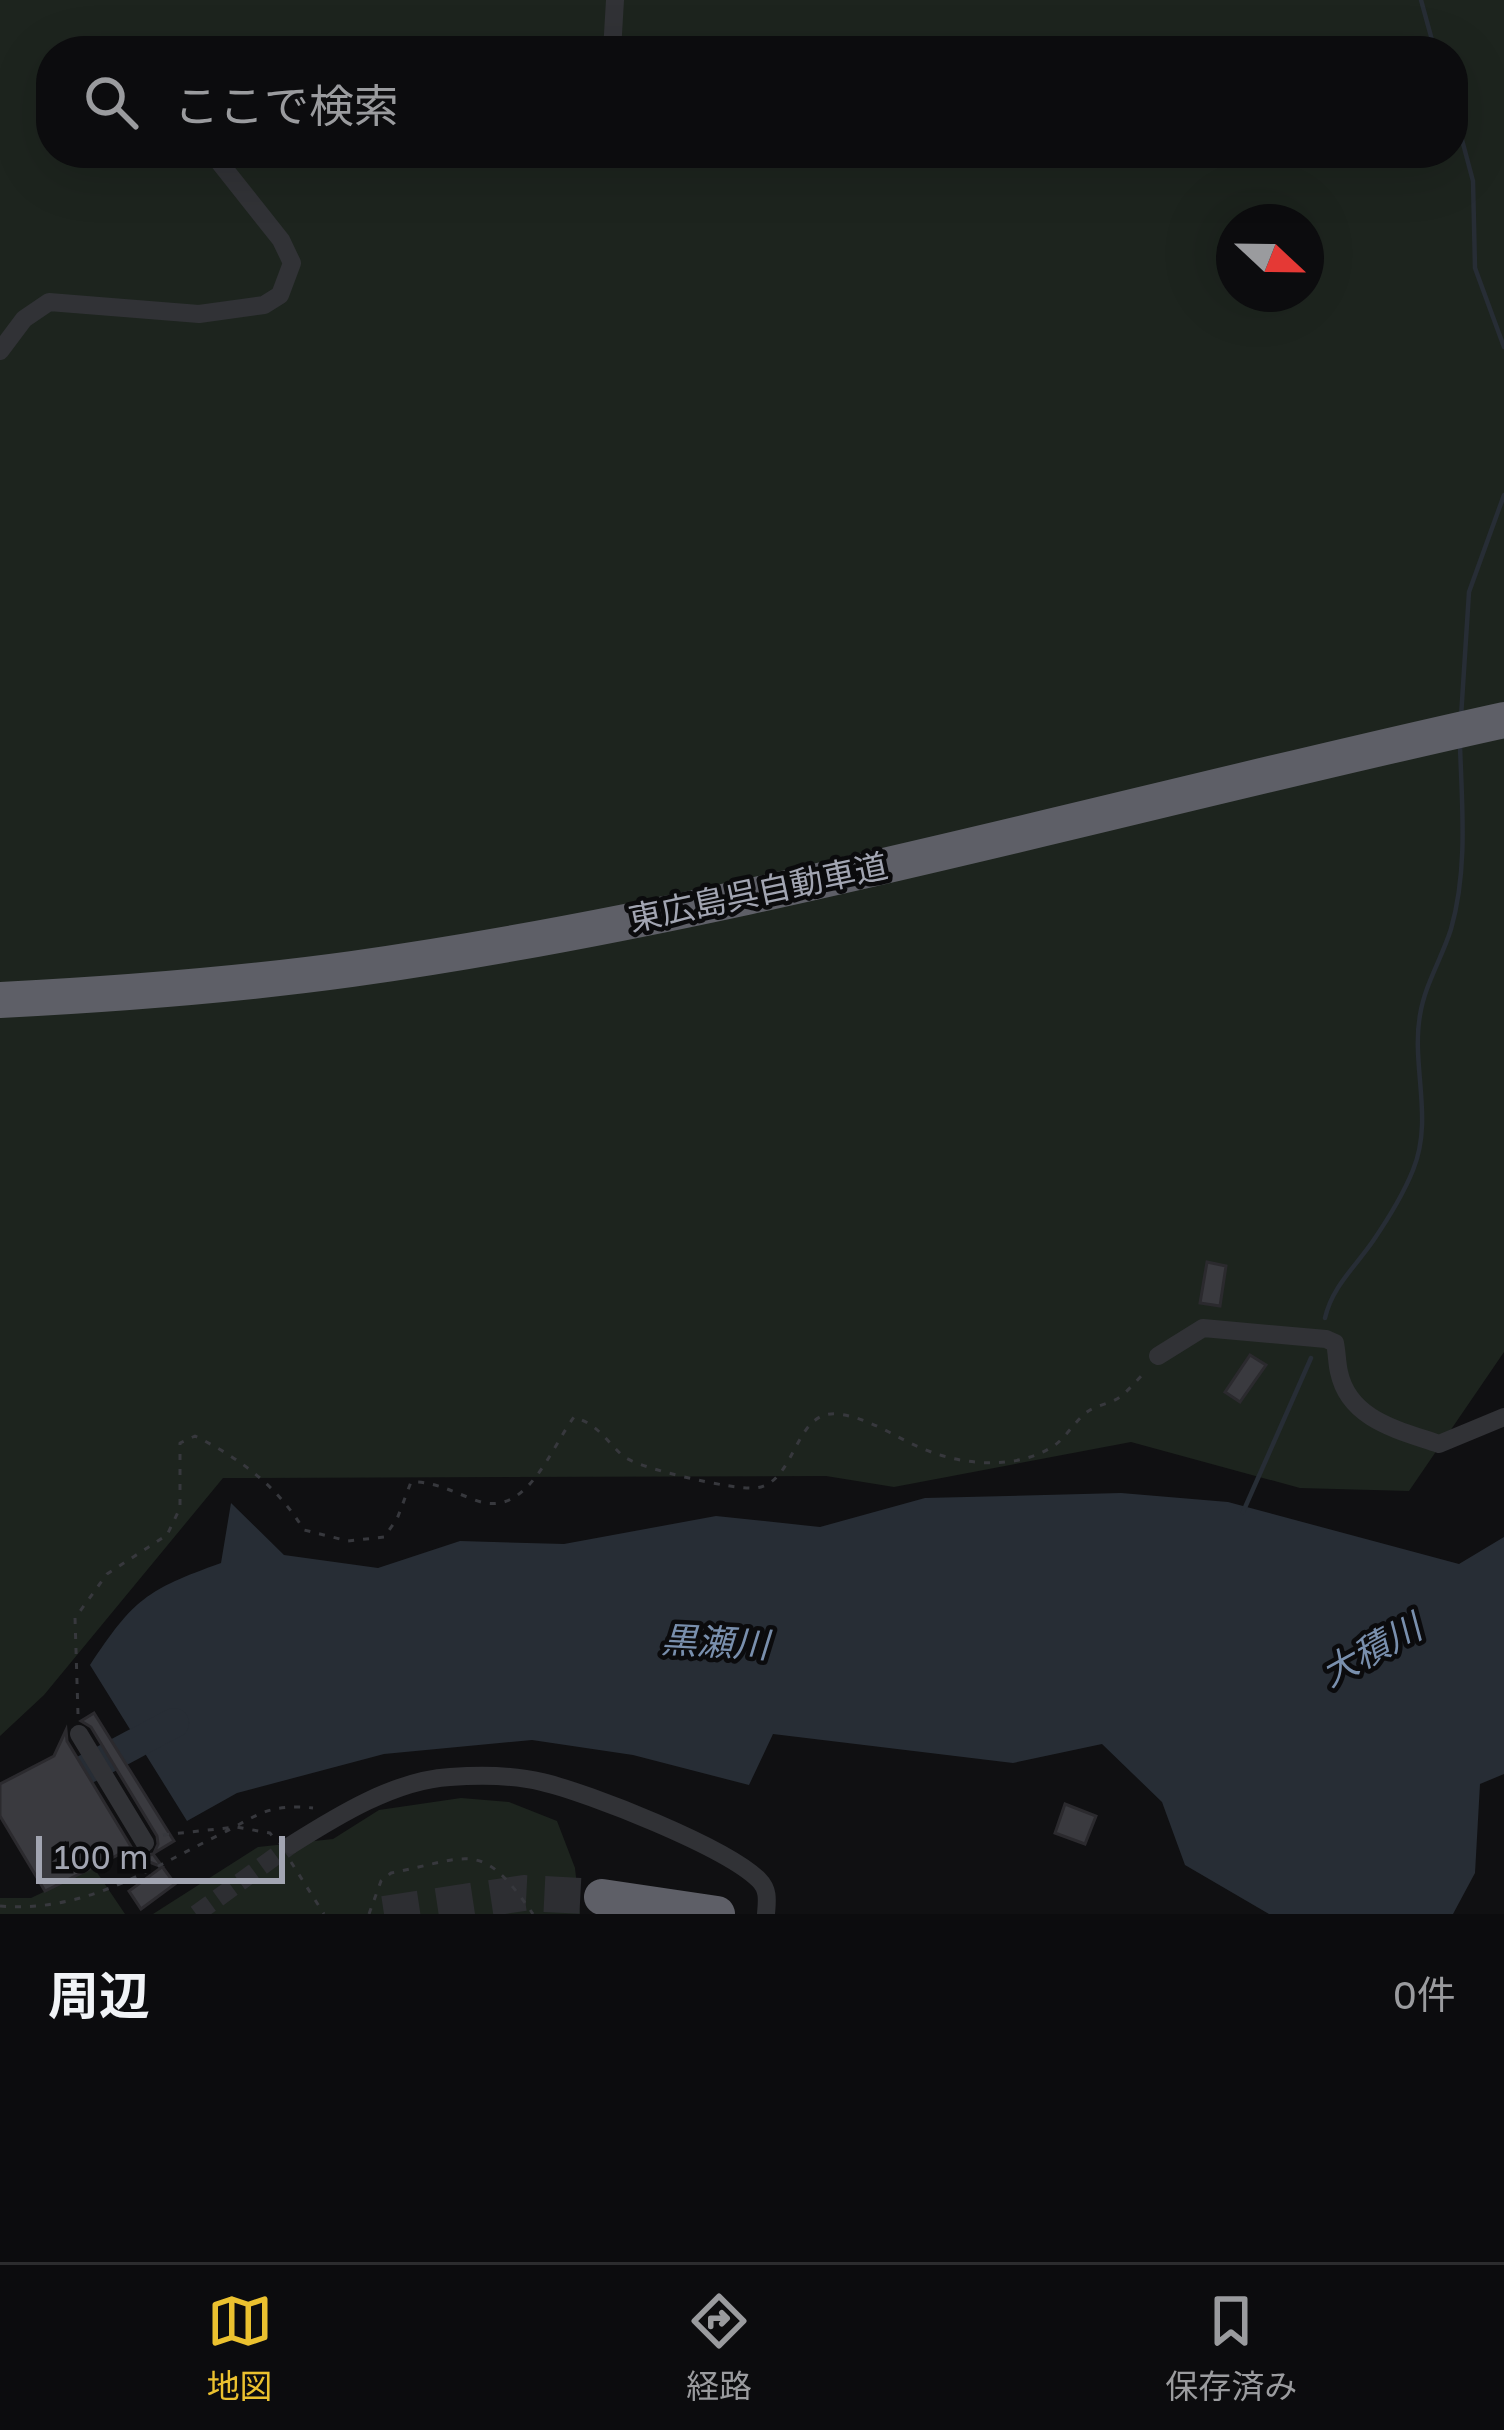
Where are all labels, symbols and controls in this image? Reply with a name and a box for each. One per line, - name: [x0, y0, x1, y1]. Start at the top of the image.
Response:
- search box: [36, 36, 1468, 168]
- icon: search: [78, 69, 144, 135]
- text: ここで検索: [174, 78, 399, 132]
- north arrow: [1216, 204, 1324, 312]
- street label: 東広島呉自動車道: [625, 845, 891, 938]
- water label: 大積川: [1313, 1603, 1432, 1695]
- water label: 黒瀬川: [660, 1617, 774, 1666]
- scale bar: [36, 1830, 285, 1883]
- text: 100 m: [54, 1837, 148, 1876]
- text: 周辺: [48, 1964, 150, 2025]
- text: 0件: [1393, 1971, 1456, 2018]
- tab: 地図: [207, 2288, 273, 2408]
- tab: 経路: [686, 2288, 752, 2408]
- tab: 保存済み: [1165, 2288, 1297, 2408]

